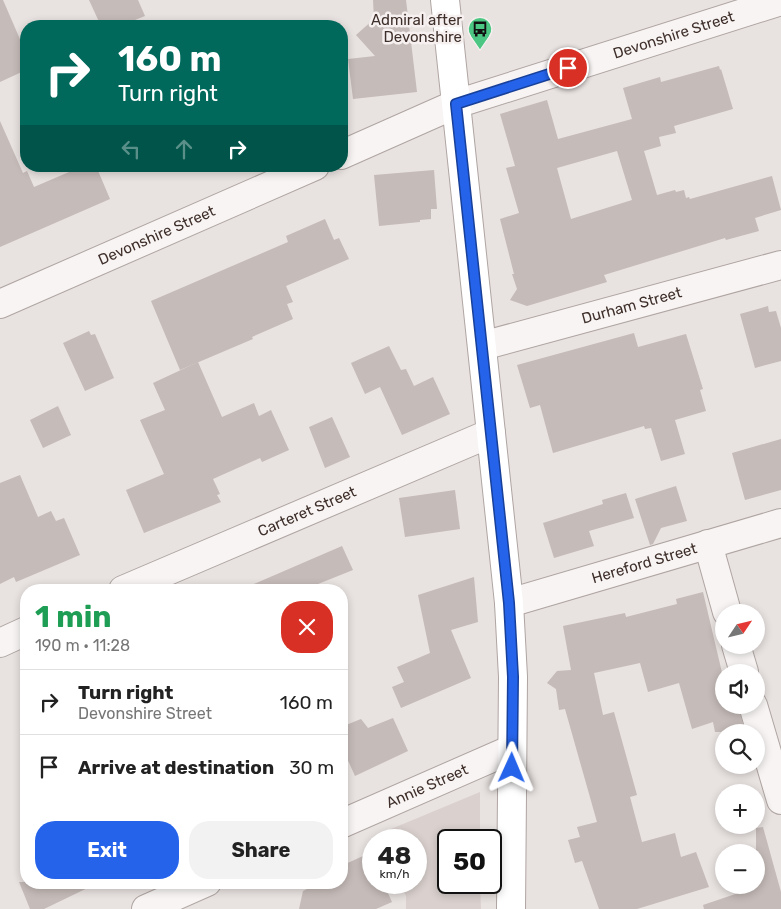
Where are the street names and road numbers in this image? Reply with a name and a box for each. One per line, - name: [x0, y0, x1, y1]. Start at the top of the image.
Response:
- street label: Devonshire Street: [611, 7, 736, 63]
- street label: Devonshire Street: [95, 202, 218, 269]
- street label: Durham Street: [580, 283, 684, 328]
- street label: Carteret Street: [255, 483, 359, 540]
- street label: Hereford Street: [590, 539, 699, 587]
- street label: Annie Street: [383, 760, 471, 812]

